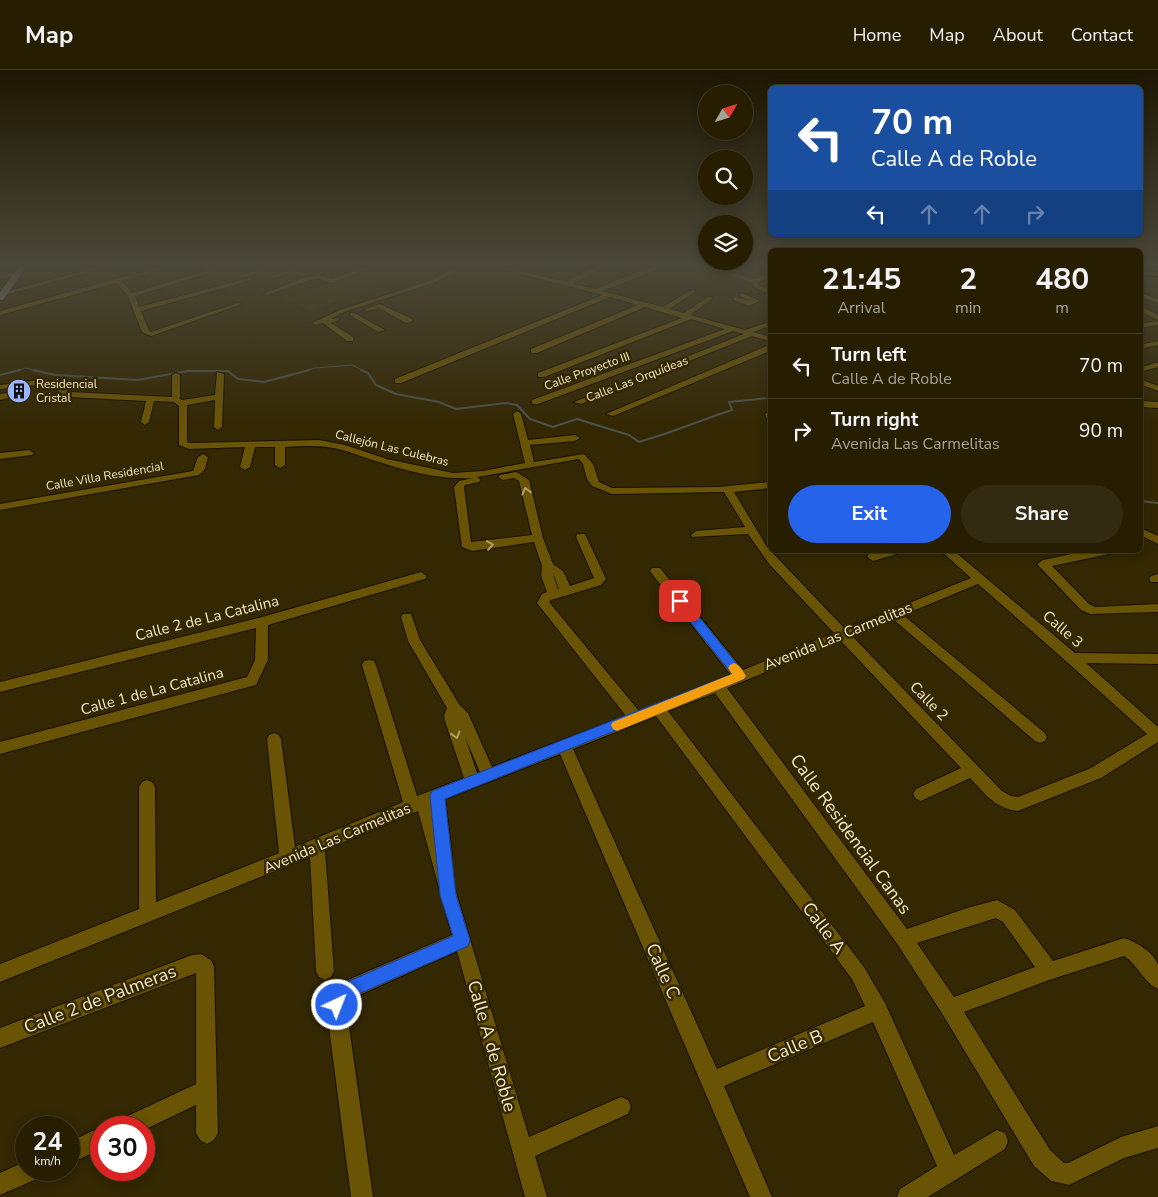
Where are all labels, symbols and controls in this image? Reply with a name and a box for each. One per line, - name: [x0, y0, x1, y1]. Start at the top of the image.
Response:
- text: Map: [25, 19, 73, 51]
- text: Home: [853, 23, 901, 47]
- text: Map: [929, 23, 965, 47]
- text: About: [993, 23, 1043, 47]
- text: Contact: [1071, 23, 1133, 47]
- north arrow: [698, 85, 752, 140]
- map controls: [698, 85, 753, 270]
- text: 70 m: [871, 99, 953, 146]
- icon: left: [788, 105, 853, 170]
- text: Calle A de Roble: [871, 144, 1037, 174]
- button: search: [698, 150, 753, 205]
- icon: left: [862, 200, 890, 228]
- icon: ahead: [915, 200, 943, 228]
- icon: ahead: [968, 200, 996, 228]
- icon: right: [1021, 200, 1049, 228]
- button: layers: [698, 215, 753, 270]
- text: 21:45: [822, 259, 901, 300]
- text: 2: [959, 259, 977, 300]
- text: 480: [1035, 259, 1089, 300]
- text: Arrival: [837, 297, 886, 319]
- text: min: [955, 297, 981, 319]
- text: m: [1055, 297, 1069, 319]
- text: Turn left: [831, 342, 906, 368]
- street label: Calle Proyecto III: [542, 348, 632, 394]
- street label: Calle Las Orquídeas: [584, 352, 690, 406]
- icon: left: [788, 352, 816, 380]
- text: 70 m: [1079, 353, 1123, 379]
- text: Calle A de Roble: [831, 368, 952, 390]
- place label: Residencial Cristal: [36, 376, 98, 406]
- building icon: Residencial Cristal: [6, 378, 32, 404]
- text: Turn right: [831, 407, 918, 433]
- icon: right: [788, 417, 816, 445]
- text: 90 m: [1079, 418, 1123, 444]
- street label: Callejón Las Culebras: [333, 426, 451, 470]
- text: Avenida Las Carmelitas: [831, 433, 1000, 455]
- street label: Calle Villa Residencial: [45, 458, 166, 494]
- button: Exit: [788, 485, 951, 543]
- button: Share: [961, 485, 1123, 543]
- one-way arrow: [521, 486, 532, 495]
- one-way arrow: [486, 540, 494, 551]
- pin: [659, 580, 701, 622]
- icon: arrive: [666, 587, 694, 615]
- street label: Calle 2 de La Catalina: [133, 590, 281, 646]
- street label: Avenida Las Carmelitas: [761, 597, 915, 675]
- street label: Calle 3: [1039, 606, 1087, 652]
- street label: Calle 1 de La Catalina: [78, 662, 226, 720]
- street label: Calle 2: [905, 677, 953, 725]
- one-way arrow: [451, 731, 461, 739]
- street label: Calle Residencial Canas: [785, 749, 917, 919]
- street label: Avenida Las Carmelitas: [260, 798, 414, 878]
- street label: Calle A: [797, 897, 851, 959]
- street label: Calle C: [640, 940, 686, 1002]
- street label: Calle 2 de Palmeras: [20, 959, 180, 1039]
- street label: Calle A de Roble: [462, 977, 522, 1115]
- position arrow: [310, 978, 362, 1030]
- street label: Calle B: [763, 1024, 827, 1068]
- speed limit sign: 30: [90, 1116, 155, 1181]
- text: 24: [32, 1125, 63, 1159]
- text: km/h: [34, 1153, 61, 1169]

